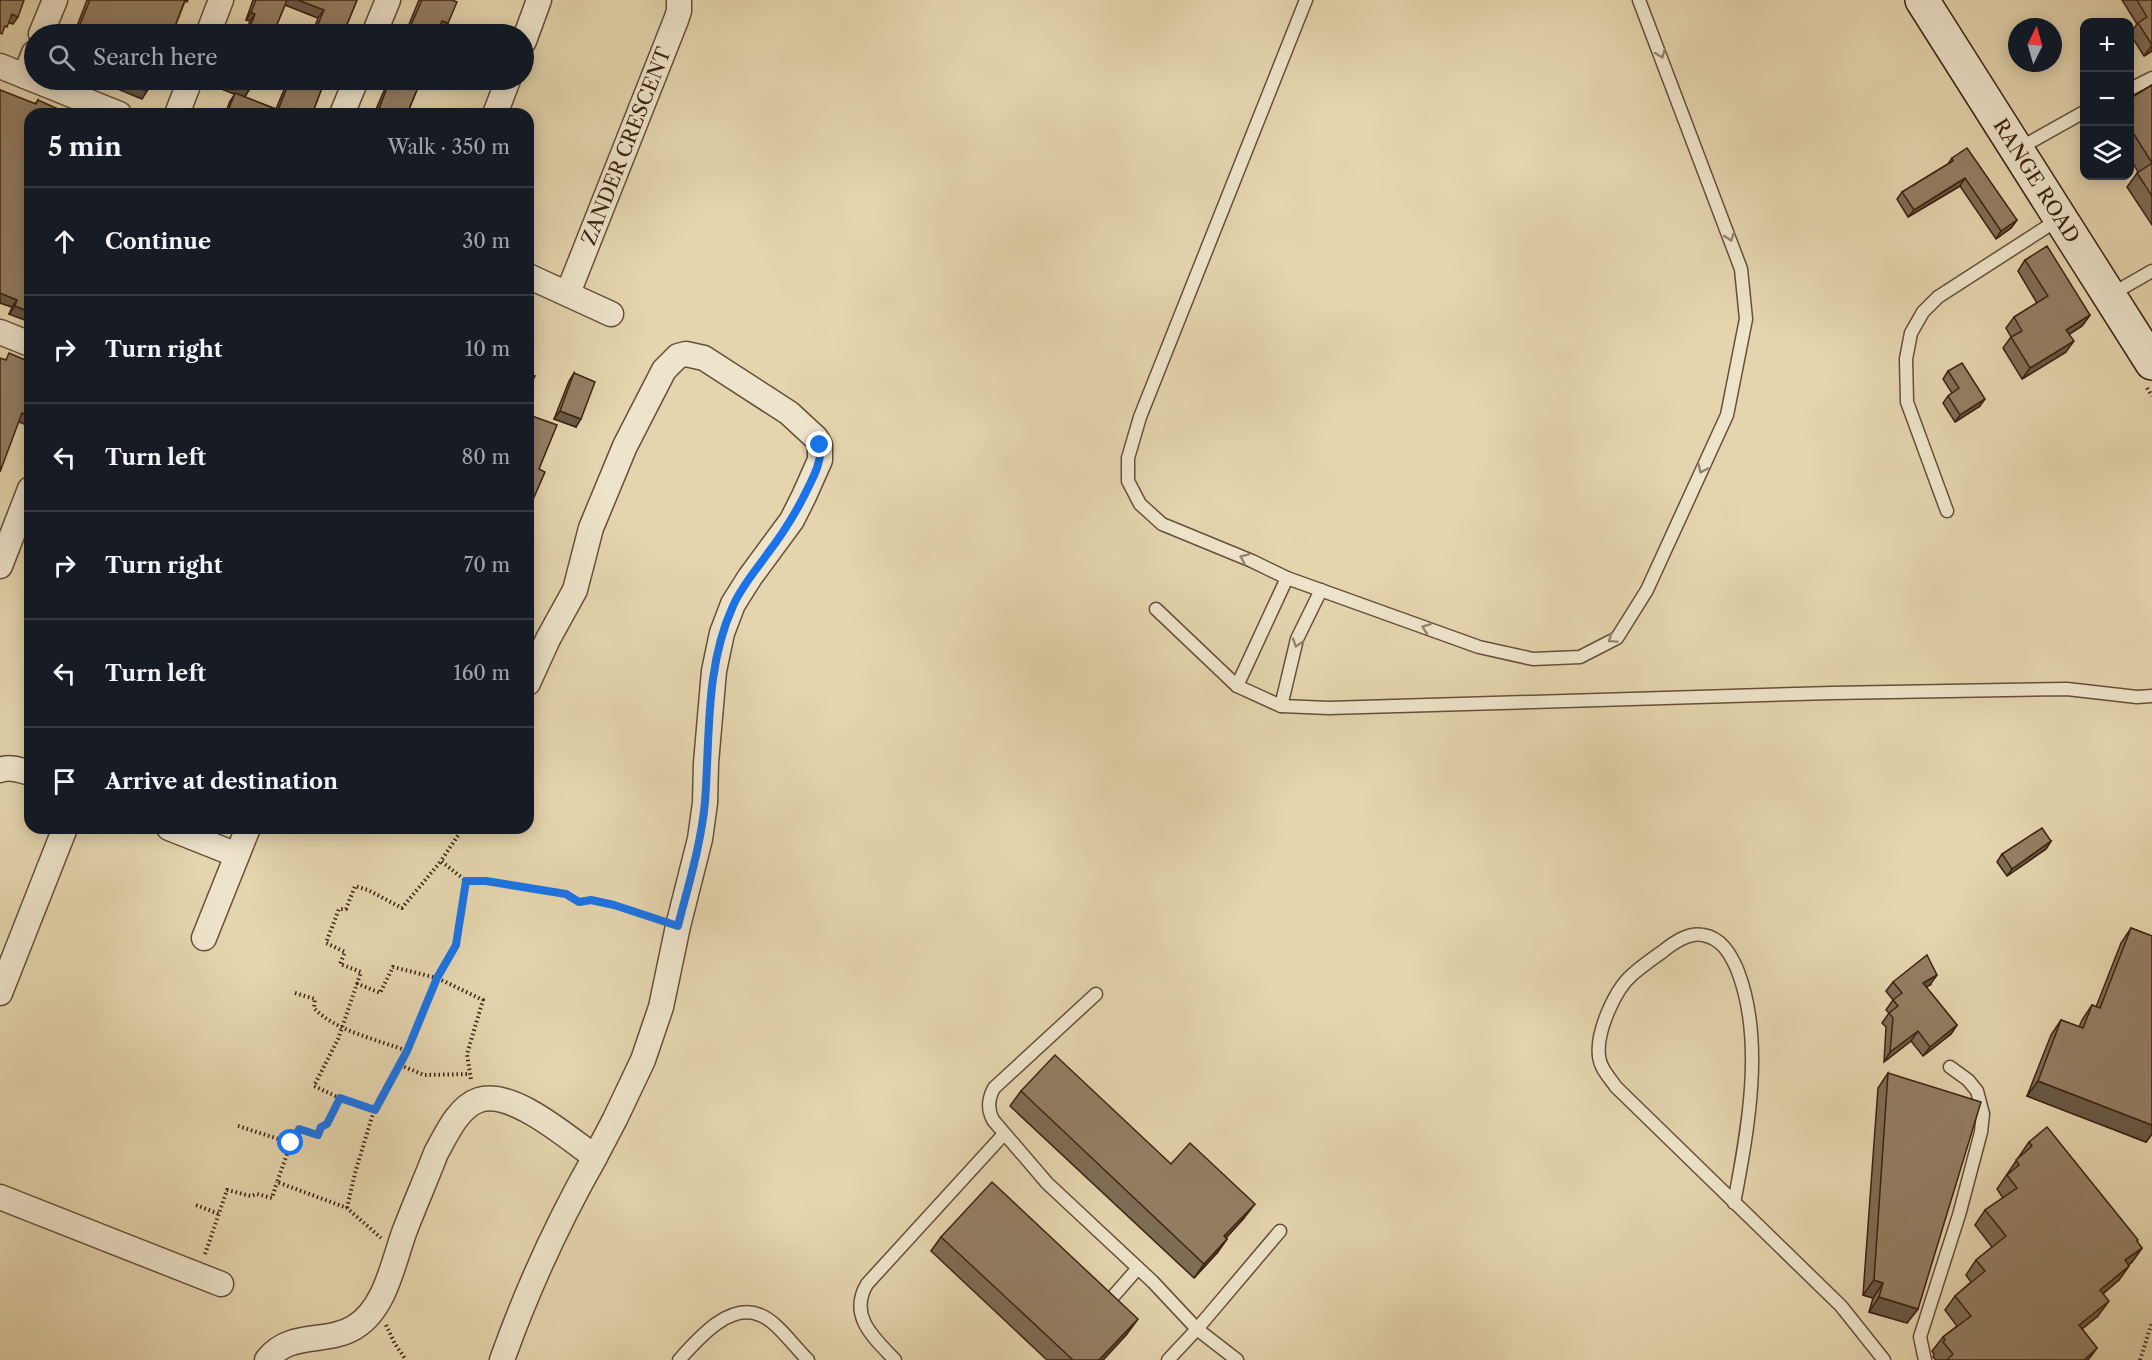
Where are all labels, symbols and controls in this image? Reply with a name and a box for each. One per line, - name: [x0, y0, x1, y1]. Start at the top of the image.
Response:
- north arrow: [2008, 18, 2062, 72]
- map controls: [2080, 18, 2134, 180]
- button: +: [2080, 18, 2134, 72]
- search box: [24, 24, 534, 90]
- icon: search: [45, 41, 78, 74]
- text: Search here: [93, 44, 218, 71]
- street label: ZANDER CRESCENT: [576, 44, 676, 248]
- one-way arrow: [1654, 48, 1666, 59]
- button: −: [2080, 72, 2134, 126]
- street label: RANGE ROAD: [1988, 114, 2085, 247]
- button: layers: [2080, 126, 2134, 180]
- text: 5 min: [48, 131, 122, 163]
- text: Walk · 350 m: [387, 135, 510, 159]
- icon: ahead: [48, 225, 81, 258]
- text: Continue: [105, 228, 211, 255]
- text: 30 m: [462, 229, 510, 253]
- one-way arrow: [1723, 231, 1735, 242]
- icon: right: [48, 333, 81, 366]
- text: Turn right: [105, 336, 223, 363]
- text: 10 m: [465, 337, 510, 361]
- route end: [806, 431, 832, 457]
- icon: left: [48, 441, 81, 474]
- text: Turn left: [105, 444, 206, 471]
- text: 80 m: [462, 445, 510, 469]
- one-way arrow: [1698, 462, 1710, 473]
- icon: right: [48, 549, 81, 582]
- text: Turn right: [105, 552, 223, 579]
- text: 70 m: [464, 553, 510, 577]
- one-way arrow: [1240, 553, 1251, 565]
- one-way arrow: [1421, 622, 1432, 635]
- one-way arrow: [1607, 632, 1618, 643]
- one-way arrow: [1291, 637, 1304, 648]
- icon: left: [48, 657, 81, 690]
- text: Turn left: [105, 660, 206, 687]
- text: 160 m: [453, 661, 510, 685]
- icon: arrive: [48, 765, 81, 798]
- text: Arrive at destination: [105, 768, 338, 795]
- route start: [277, 1129, 303, 1155]

